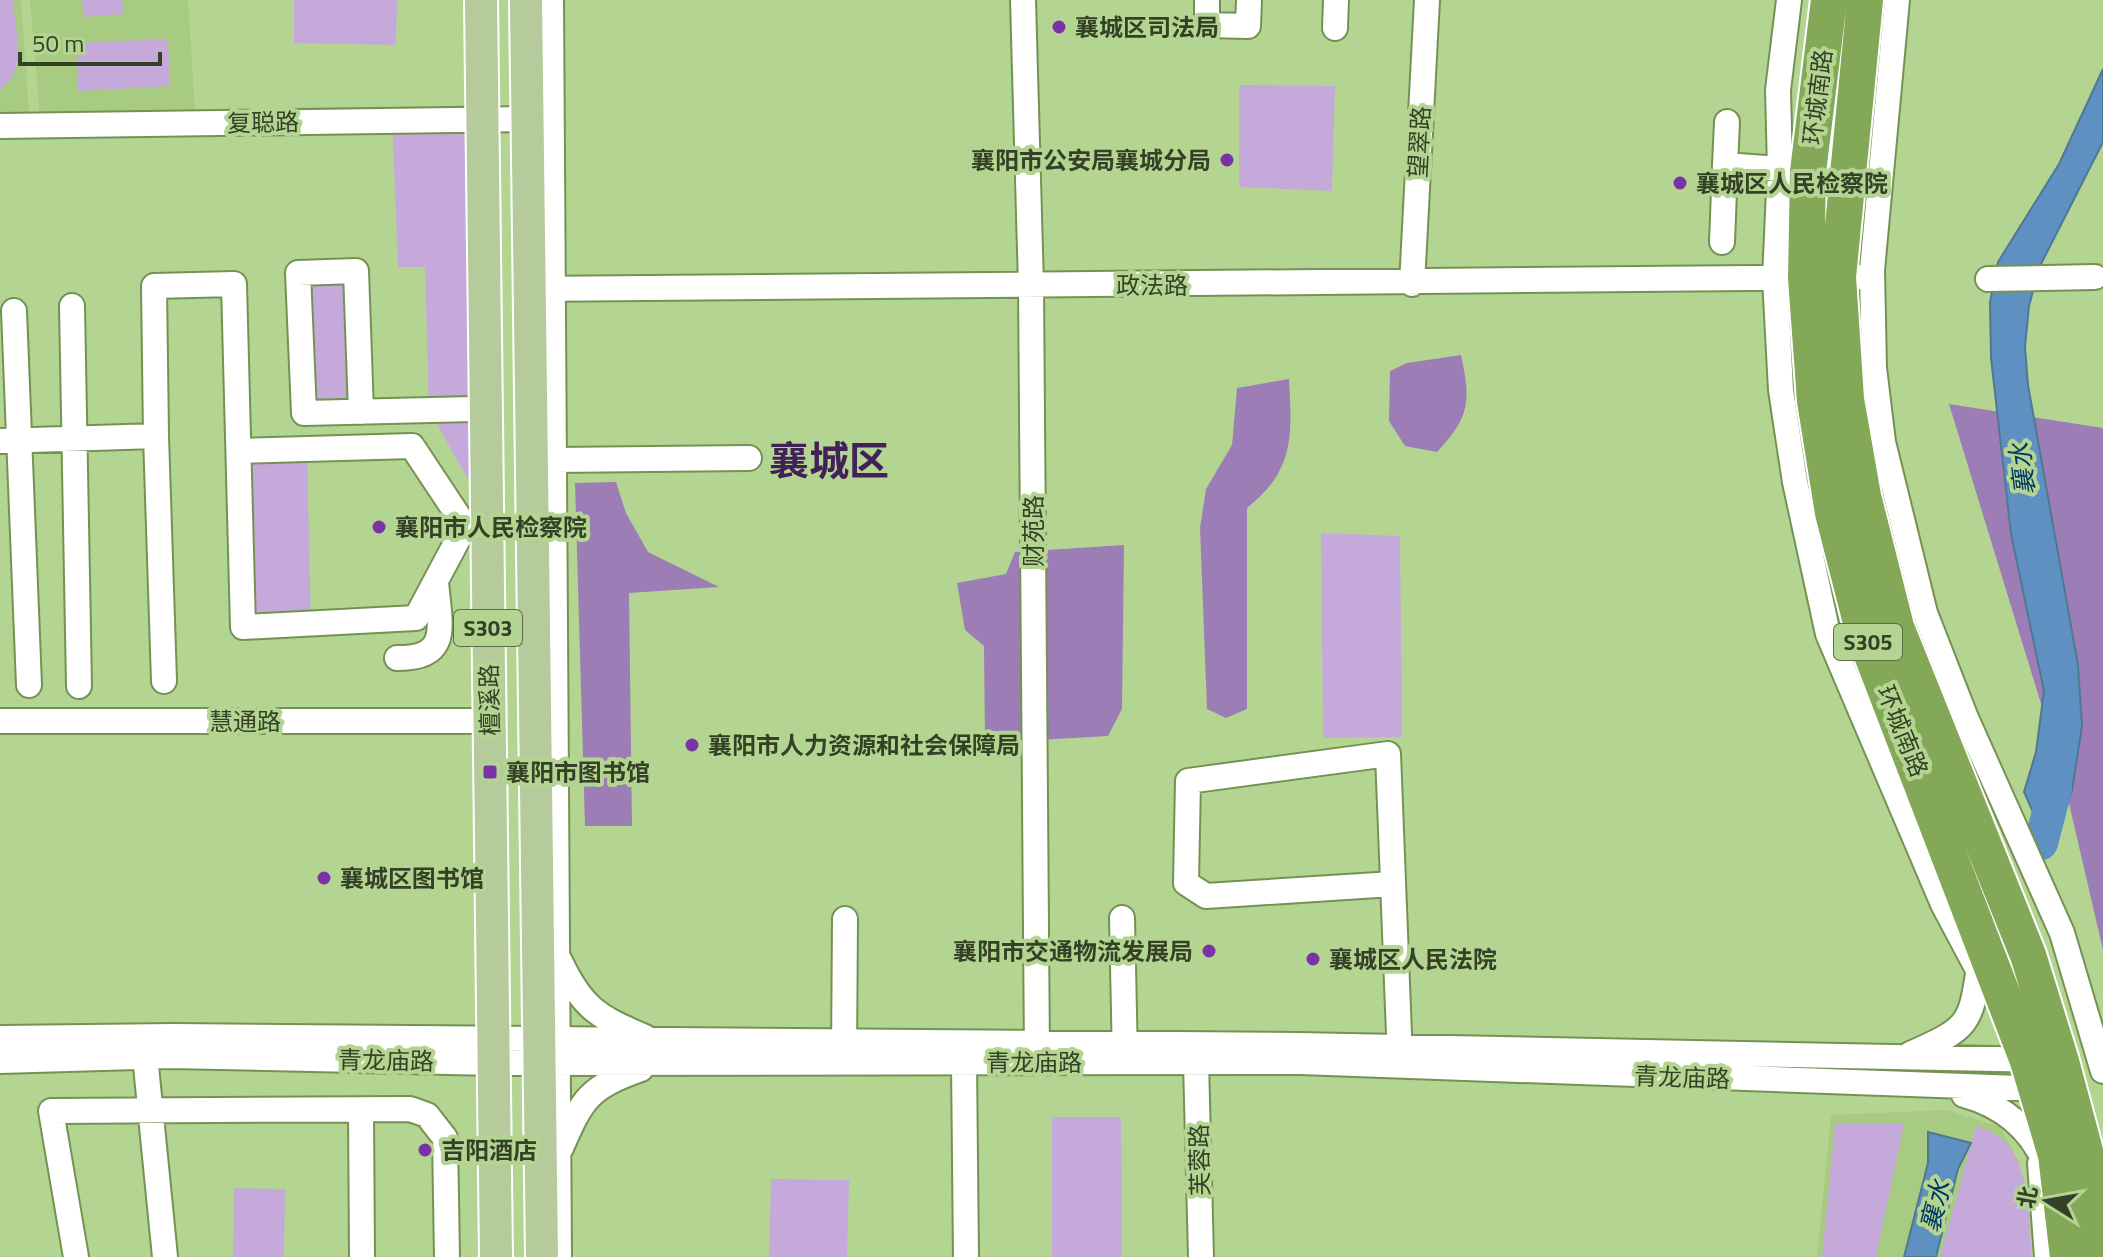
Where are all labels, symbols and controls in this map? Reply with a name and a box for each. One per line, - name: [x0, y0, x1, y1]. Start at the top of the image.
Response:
- place label: 襄城区司法局: [1075, 9, 1219, 45]
- scale bar: [20, 16, 160, 66]
- marker: 襄城区司法局: [1050, 18, 1068, 36]
- text: 50 m: [32, 25, 84, 61]
- street label: 环城南路: [1793, 47, 1841, 147]
- street label: 复聪路: [227, 103, 299, 141]
- street label: 望翠路: [1399, 105, 1439, 179]
- place label: 襄阳市公安局襄城分局: [971, 142, 1211, 178]
- marker: 襄阳市公安局襄城分局: [1218, 151, 1236, 169]
- place label: 襄城区人民检察院: [1696, 165, 1888, 201]
- marker: 襄城区人民检察院: [1671, 174, 1689, 192]
- street label: 政法路: [1116, 267, 1188, 303]
- district label: 襄城区: [769, 430, 889, 491]
- water label: 襄水: [1999, 440, 2045, 497]
- street label: 财苑路: [1015, 495, 1051, 567]
- place label: 襄阳市人民检察院: [395, 509, 587, 545]
- marker: 襄阳市人民检察院: [370, 518, 388, 536]
- road number: S303: [454, 610, 522, 646]
- road number: S305: [1834, 624, 1902, 660]
- street label: 檀溪路: [470, 664, 508, 736]
- street label: 环城南路: [1868, 680, 1938, 782]
- street label: 慧通路: [209, 703, 281, 739]
- place label: 襄阳市人力资源和社会保障局: [708, 727, 1020, 763]
- marker: 襄阳市人力资源和社会保障局: [683, 736, 701, 754]
- place label: 襄阳市图书馆: [506, 754, 650, 790]
- marker: 襄阳市图书馆: [481, 763, 499, 781]
- place label: 襄城区图书馆: [340, 860, 484, 896]
- marker: 襄城区图书馆: [315, 869, 333, 887]
- place label: 襄阳市交通物流发展局: [953, 933, 1193, 969]
- place label: 襄城区人民法院: [1329, 941, 1497, 977]
- marker: 襄阳市交通物流发展局: [1200, 942, 1218, 960]
- marker: 襄城区人民法院: [1304, 950, 1322, 968]
- street label: 青龙庙路: [338, 1041, 434, 1079]
- street label: 青龙庙路: [986, 1044, 1082, 1080]
- street label: 青龙庙路: [1633, 1057, 1731, 1097]
- street label: 芙蓉路: [1180, 1124, 1218, 1196]
- place label: 吉阳酒店: [441, 1132, 537, 1168]
- marker: 吉阳酒店: [416, 1141, 434, 1159]
- north arrow: [2007, 1161, 2087, 1241]
- water label: 襄水: [1910, 1175, 1960, 1236]
- text: 北: [2009, 1183, 2046, 1211]

